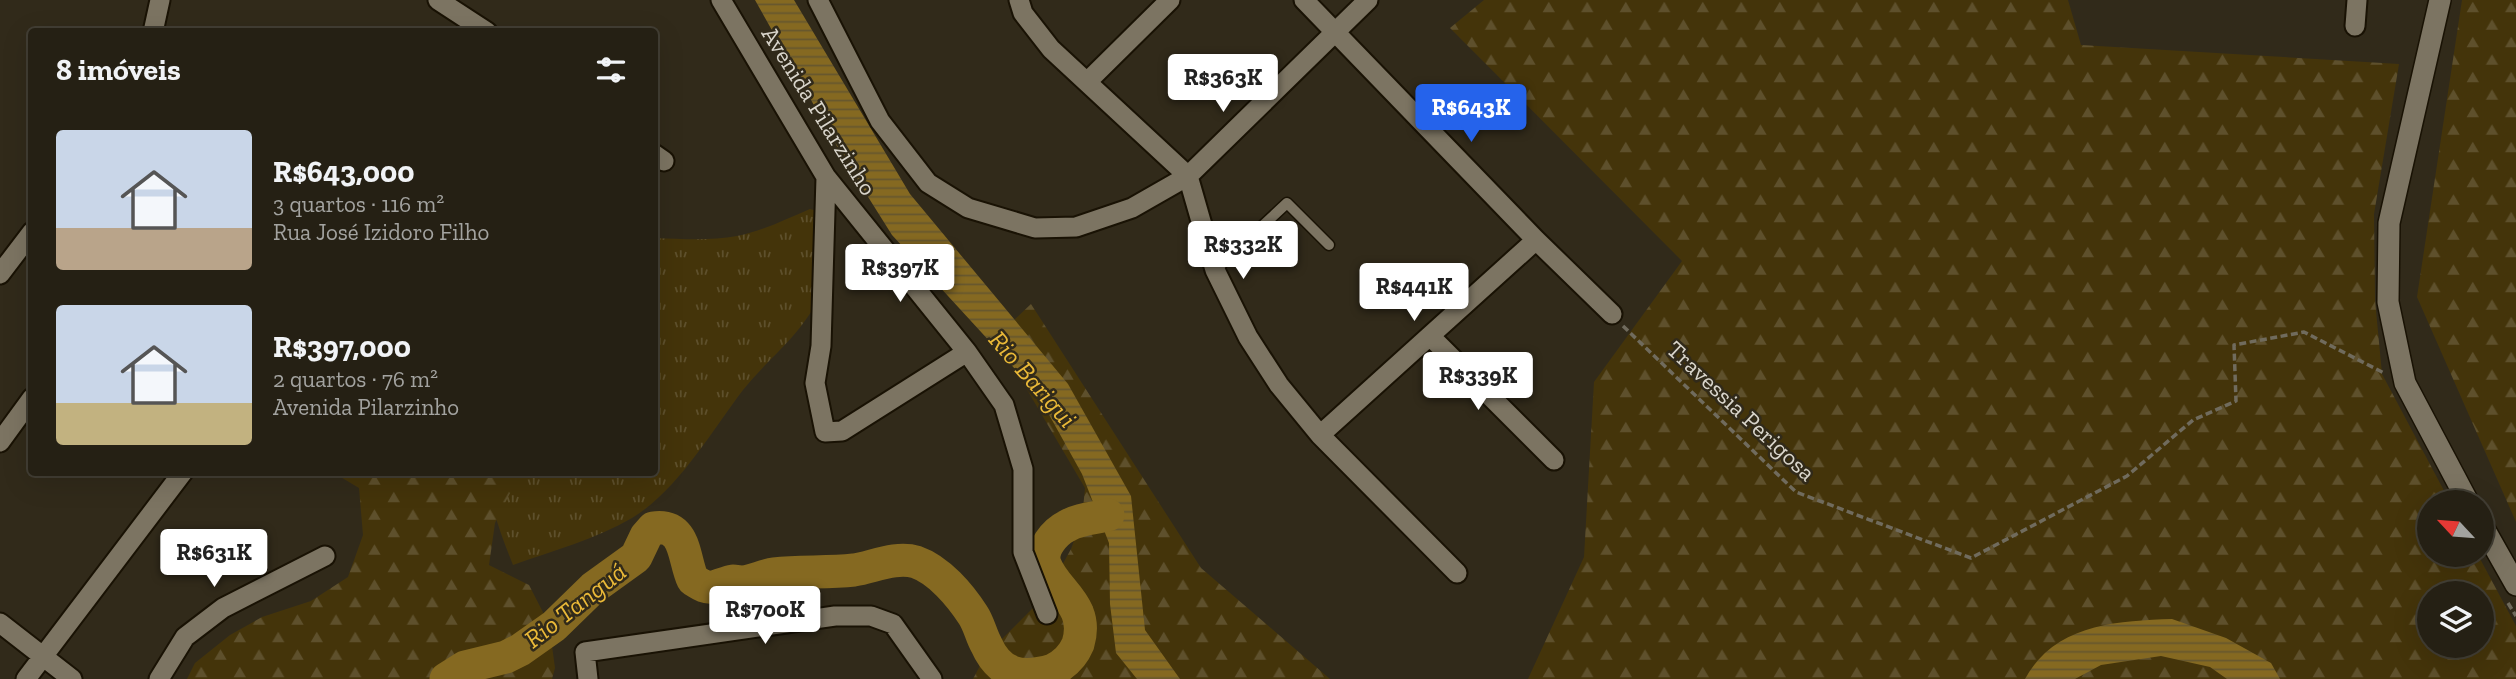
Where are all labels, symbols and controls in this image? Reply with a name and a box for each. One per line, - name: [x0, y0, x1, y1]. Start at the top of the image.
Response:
- street label: Avenida Pilarzinho: [756, 21, 883, 201]
- icon: filters: [592, 51, 630, 89]
- text: 8 imóveis: [56, 52, 181, 88]
- pin: R$363K: [1166, 54, 1280, 114]
- text: R$363K: [1184, 63, 1262, 91]
- pin: R$643K: [1414, 85, 1528, 144]
- text: R$643K: [1431, 93, 1511, 121]
- text: R$643,000: [273, 154, 415, 190]
- icon: home: [112, 158, 196, 242]
- text: 3 quartos · 116 m²: [273, 190, 444, 218]
- text: Rua José Izidoro Filho: [273, 218, 489, 246]
- pin: R$332K: [1186, 222, 1300, 281]
- text: R$332K: [1204, 230, 1282, 258]
- pin: R$397K: [843, 244, 957, 304]
- text: R$397K: [861, 253, 939, 281]
- pin: R$441K: [1357, 264, 1471, 323]
- text: R$441K: [1376, 272, 1452, 300]
- water label: Rio Barigui: [982, 324, 1084, 434]
- text: R$397,000: [273, 329, 411, 365]
- icon: home: [112, 333, 196, 417]
- street label: Travessia Perigosa: [1661, 334, 1822, 487]
- pin: R$339K: [1421, 352, 1535, 412]
- text: R$339K: [1439, 361, 1517, 389]
- text: 2 quartos · 76 m²: [273, 365, 438, 393]
- text: Avenida Pilarzinho: [273, 393, 459, 421]
- north arrow: [2417, 490, 2494, 567]
- map controls: [2417, 490, 2494, 658]
- pin: R$631K: [157, 530, 271, 589]
- text: R$631K: [176, 538, 252, 566]
- water label: Rio Tanguá: [518, 555, 632, 655]
- button: layers: [2417, 581, 2494, 658]
- pin: R$700K: [708, 586, 822, 646]
- text: R$700K: [725, 595, 805, 623]

